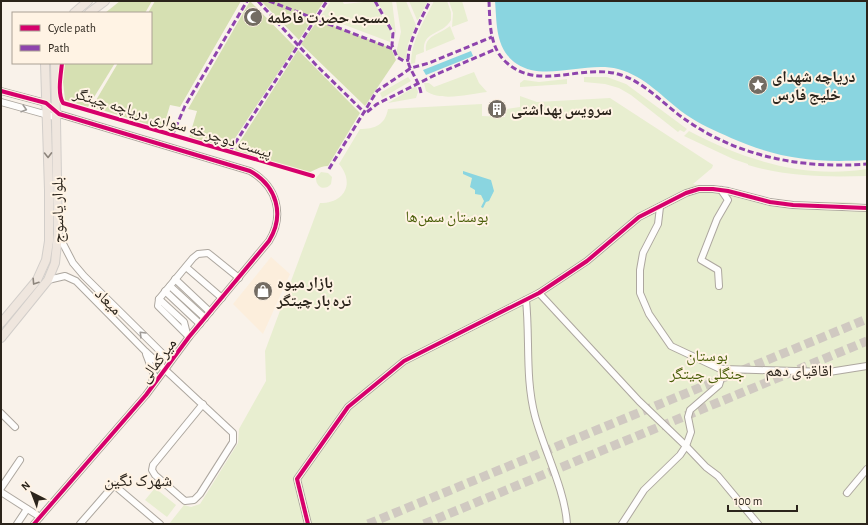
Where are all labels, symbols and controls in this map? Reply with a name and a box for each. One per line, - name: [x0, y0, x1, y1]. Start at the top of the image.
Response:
- mosque icon: مسجد حضرت فاطمه: [242, 6, 264, 28]
- place label: مسجد حضرت فاطمه: [267, 10, 389, 26]
- legend: [12, 12, 152, 64]
- text: Cycle path: [48, 22, 96, 35]
- text: Path: [48, 42, 70, 54]
- place label: دریاچه شهدای خلیج فارس: [772, 69, 855, 105]
- place icon: دریاچه شهدای خلیج فارس: [747, 74, 769, 96]
- street label: پیست دوچرخه سواری دریاچه چیتگر: [70, 85, 274, 163]
- building icon: سرویس بهداشتی: [486, 98, 508, 120]
- place label: سرویس بهداشتی: [511, 102, 612, 119]
- one-way arrow: [20, 104, 27, 113]
- one-way arrow: [44, 152, 52, 158]
- street label: بلوار یاسوج: [49, 177, 69, 243]
- park label: بوستان سمن‌ها: [406, 209, 488, 227]
- place label: بازار میوه تره بار چیتگر: [276, 275, 352, 310]
- one-way arrow: [33, 277, 40, 284]
- shop icon: بازار میوه تره بار چیتگر: [252, 280, 274, 302]
- street label: میعاد: [92, 285, 125, 318]
- one-way arrow: [139, 331, 147, 339]
- street label: میرکمالی: [136, 335, 181, 387]
- park label: بوستان جنگلی چیتگر: [668, 348, 745, 384]
- street label: اقاقیای دهم: [766, 363, 832, 381]
- district label: شهرک نگین: [104, 472, 172, 491]
- north arrow: [12, 473, 52, 513]
- text: N: [19, 479, 32, 493]
- scale bar: [728, 487, 797, 513]
- text: 100 m: [734, 495, 762, 507]

